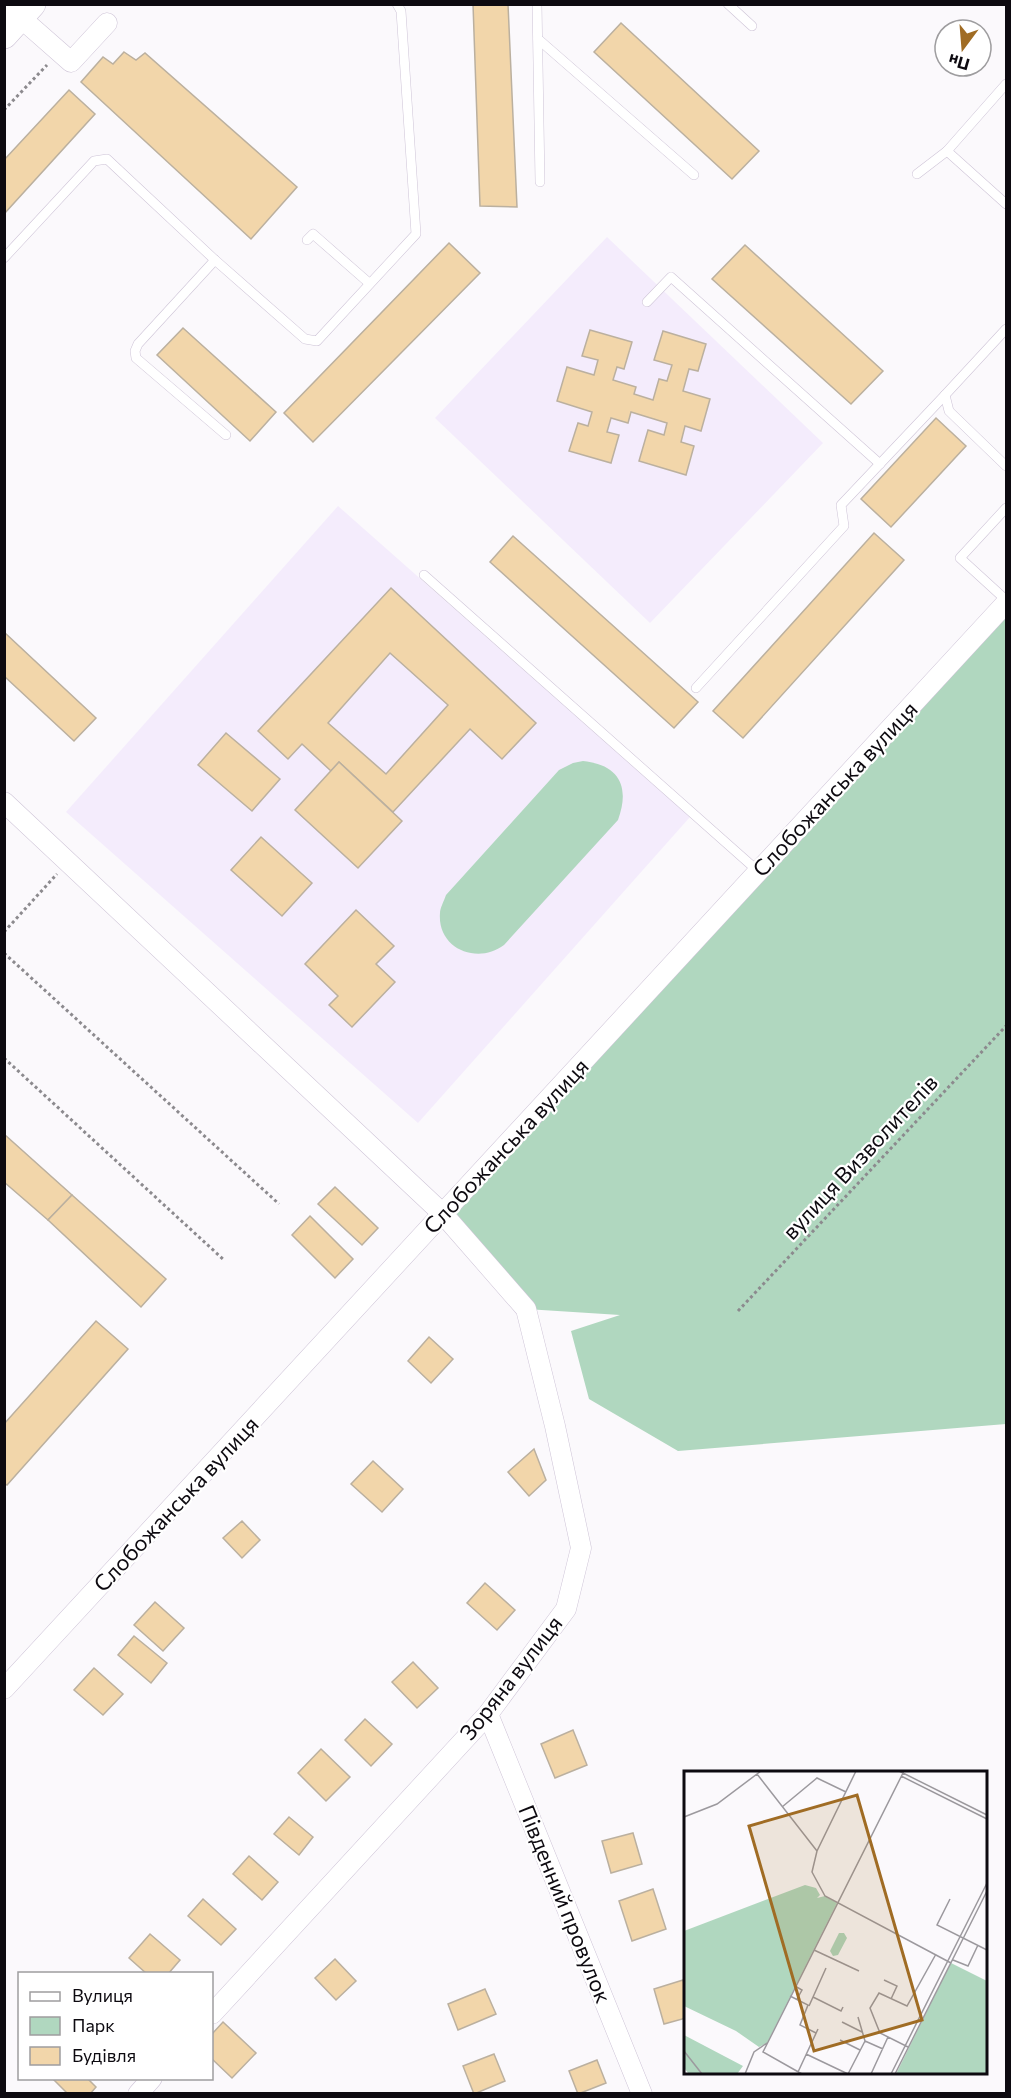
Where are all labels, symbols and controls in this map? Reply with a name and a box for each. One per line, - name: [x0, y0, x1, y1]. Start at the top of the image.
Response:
- north arrow: [933, 18, 993, 78]
- text: Пн: [946, 51, 972, 75]
- street label: Слобожанська вулиця: [746, 695, 923, 882]
- street label: Слобожанська вулиця: [417, 1052, 594, 1239]
- street label: вулиця Визволителів: [776, 1069, 943, 1245]
- street label: Слобожанська вулиця: [87, 1410, 264, 1597]
- street label: Зоряна вулиця: [454, 1610, 568, 1745]
- inset map: [684, 1771, 987, 2074]
- street label: Південний провулок: [513, 1801, 618, 2007]
- legend: [18, 1972, 213, 2080]
- text: Вулиця: [72, 1984, 133, 2006]
- text: Парк: [72, 2014, 115, 2036]
- text: Будівля: [72, 2044, 136, 2066]

